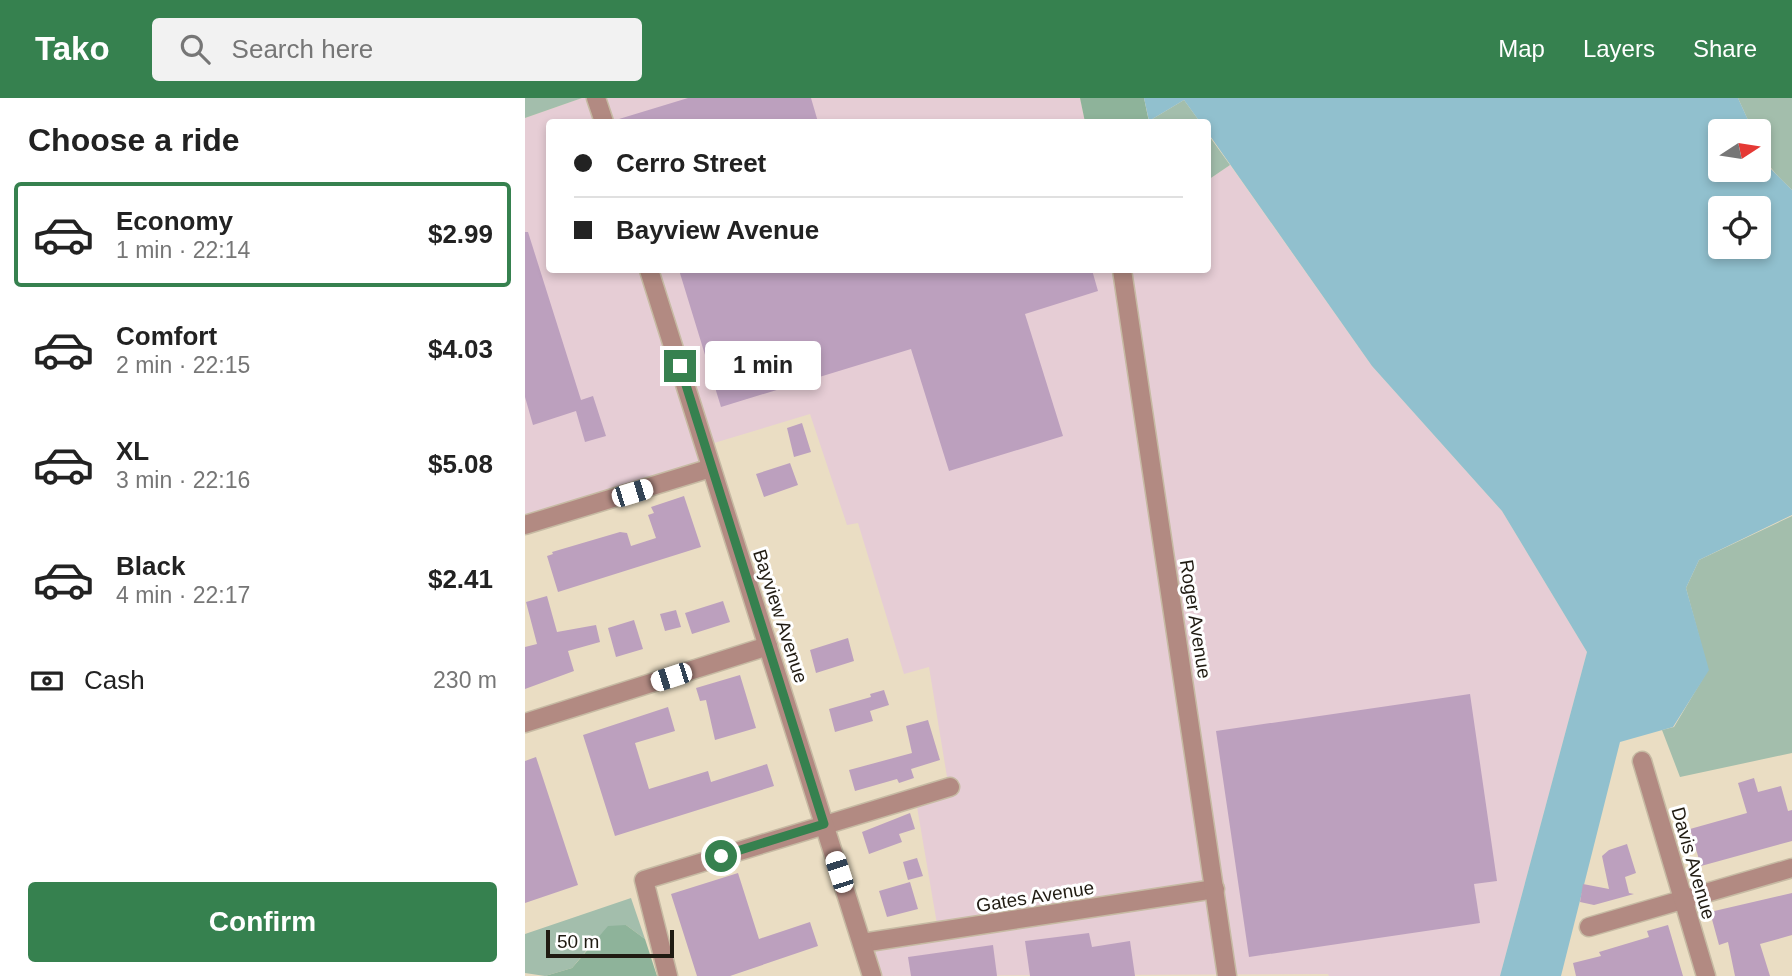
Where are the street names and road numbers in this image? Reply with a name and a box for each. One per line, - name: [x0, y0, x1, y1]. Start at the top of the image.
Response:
- street label: Bayview Avenue: [749, 547, 812, 686]
- street label: Roger Avenue: [1176, 558, 1215, 680]
- street label: Davis Avenue: [1667, 805, 1720, 922]
- street label: Gates Avenue: [975, 877, 1096, 916]

